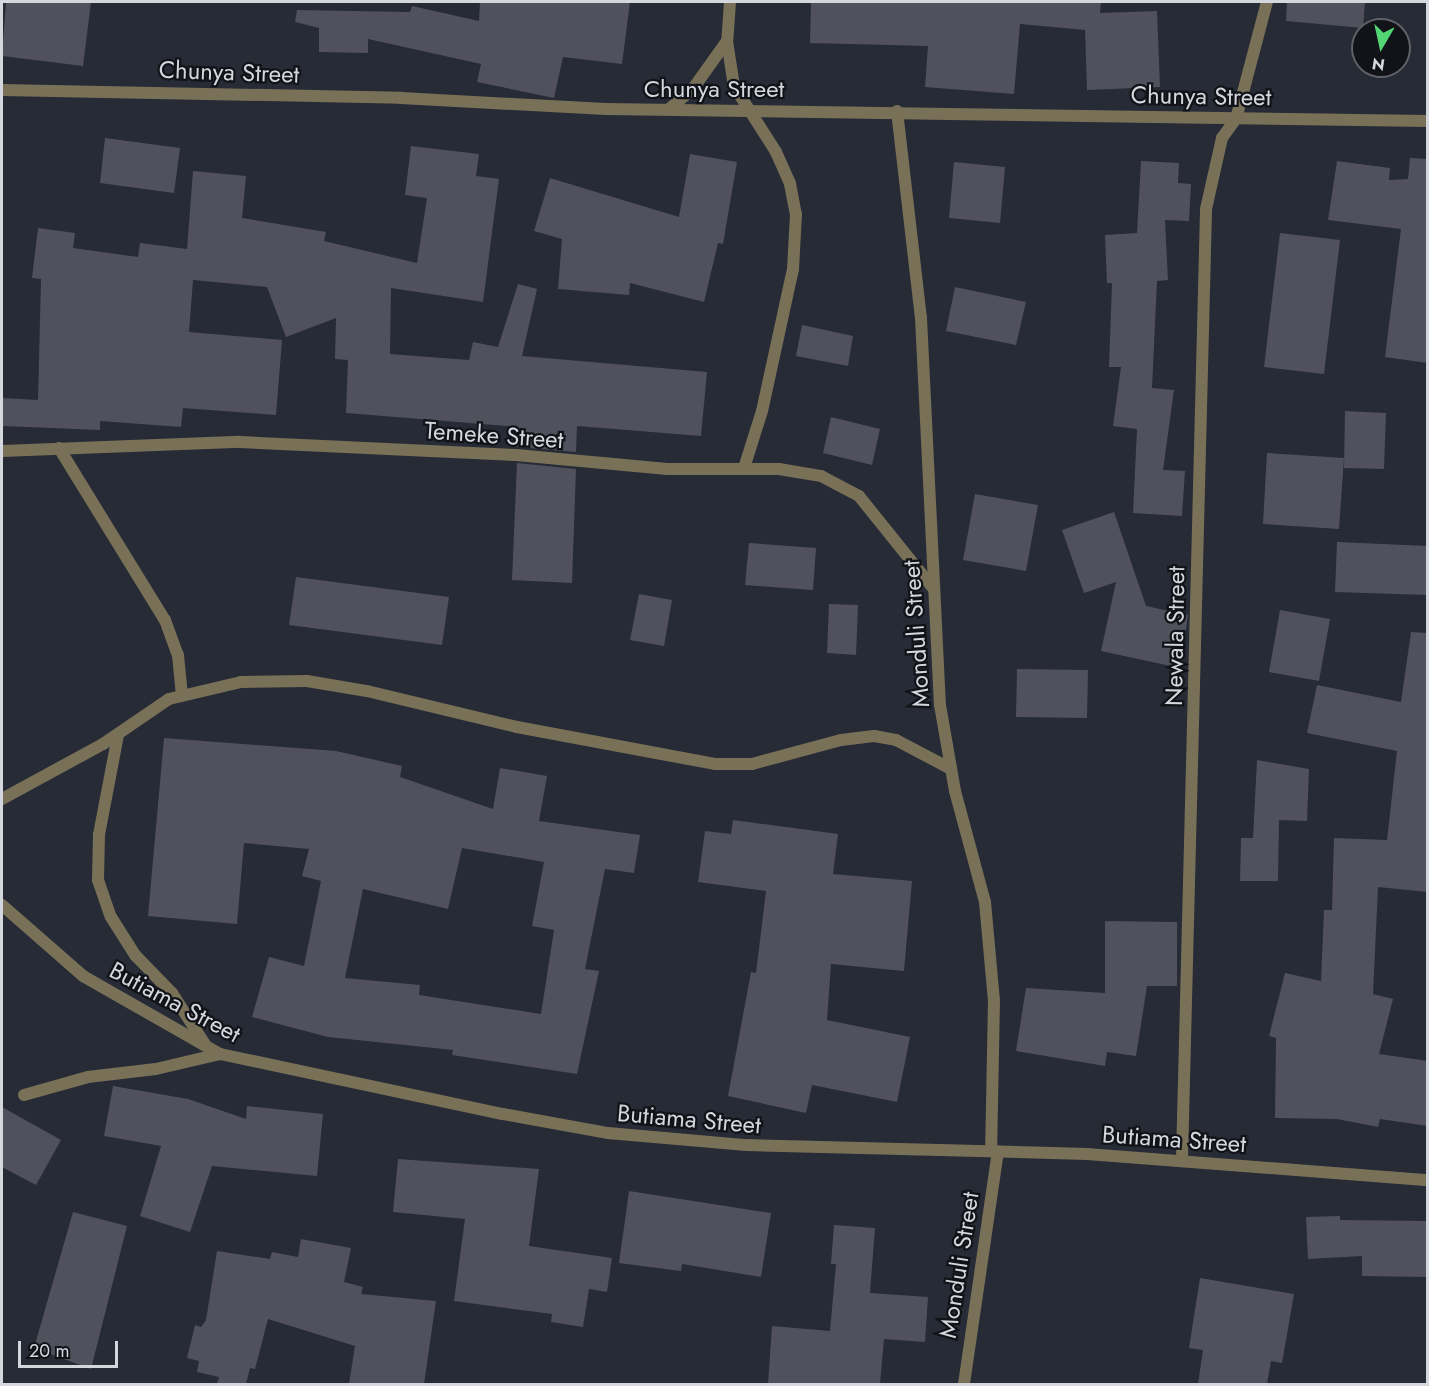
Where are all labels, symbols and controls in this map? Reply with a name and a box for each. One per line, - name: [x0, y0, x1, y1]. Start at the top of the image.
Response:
- north arrow: [1351, 18, 1411, 78]
- text: N: [1370, 52, 1386, 77]
- street label: Chunya Street: [158, 55, 300, 89]
- street label: Chunya Street: [644, 75, 784, 103]
- street label: Chunya Street: [1130, 80, 1272, 112]
- street label: Temeke Street: [424, 416, 564, 454]
- street label: Monduli Street: [896, 559, 936, 709]
- street label: Newala Street: [1159, 566, 1191, 706]
- street label: Butiama Street: [105, 955, 245, 1049]
- street label: Butiama Street: [616, 1098, 762, 1140]
- street label: Butiama Street: [1101, 1120, 1247, 1158]
- street label: Monduli Street: [933, 1190, 985, 1340]
- scale bar: [21, 1329, 122, 1367]
- text: 20 m: [29, 1338, 69, 1364]

